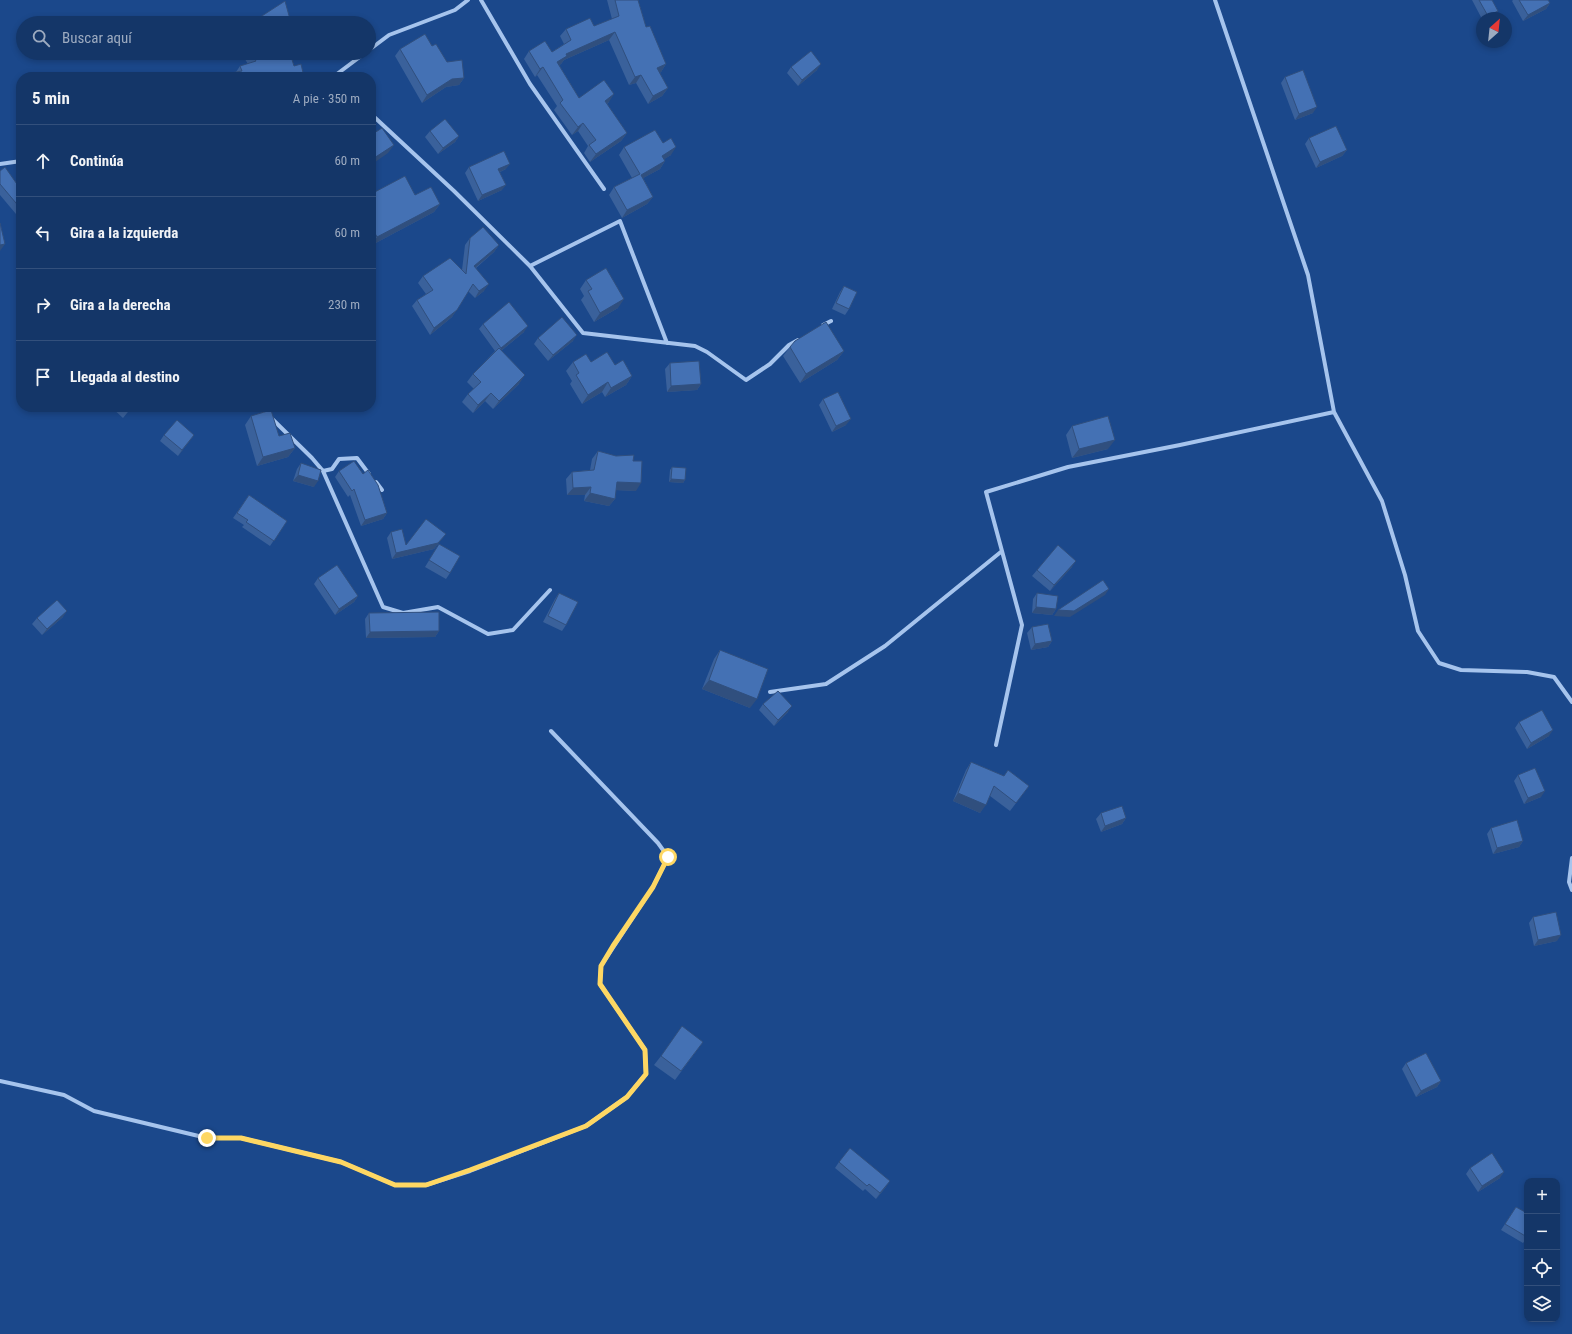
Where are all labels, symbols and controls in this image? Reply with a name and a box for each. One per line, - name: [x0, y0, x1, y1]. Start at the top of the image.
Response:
- north arrow: [1476, 12, 1512, 48]
- search box: [16, 16, 376, 60]
- icon: search: [30, 27, 52, 49]
- text: Buscar aquí: [62, 29, 132, 47]
- text: 5 min: [32, 88, 70, 108]
- text: A pie · 350 m: [293, 91, 360, 106]
- icon: ahead: [32, 150, 54, 172]
- text: Continúa: [70, 152, 124, 170]
- text: 60 m: [334, 153, 360, 168]
- icon: left: [32, 222, 54, 244]
- text: Gira a la izquierda: [70, 224, 178, 242]
- text: 60 m: [334, 225, 360, 240]
- icon: right: [32, 294, 54, 316]
- text: Gira a la derecha: [70, 296, 171, 314]
- text: 230 m: [328, 297, 360, 312]
- icon: arrive: [32, 366, 54, 388]
- text: Llegada al destino: [70, 368, 180, 386]
- route start: [659, 848, 677, 866]
- route end: [198, 1129, 216, 1147]
- map controls: [1524, 1178, 1560, 1322]
- button: +: [1524, 1178, 1560, 1214]
- button: −: [1524, 1214, 1560, 1250]
- button: locate: [1524, 1250, 1560, 1286]
- button: layers: [1524, 1286, 1560, 1322]

